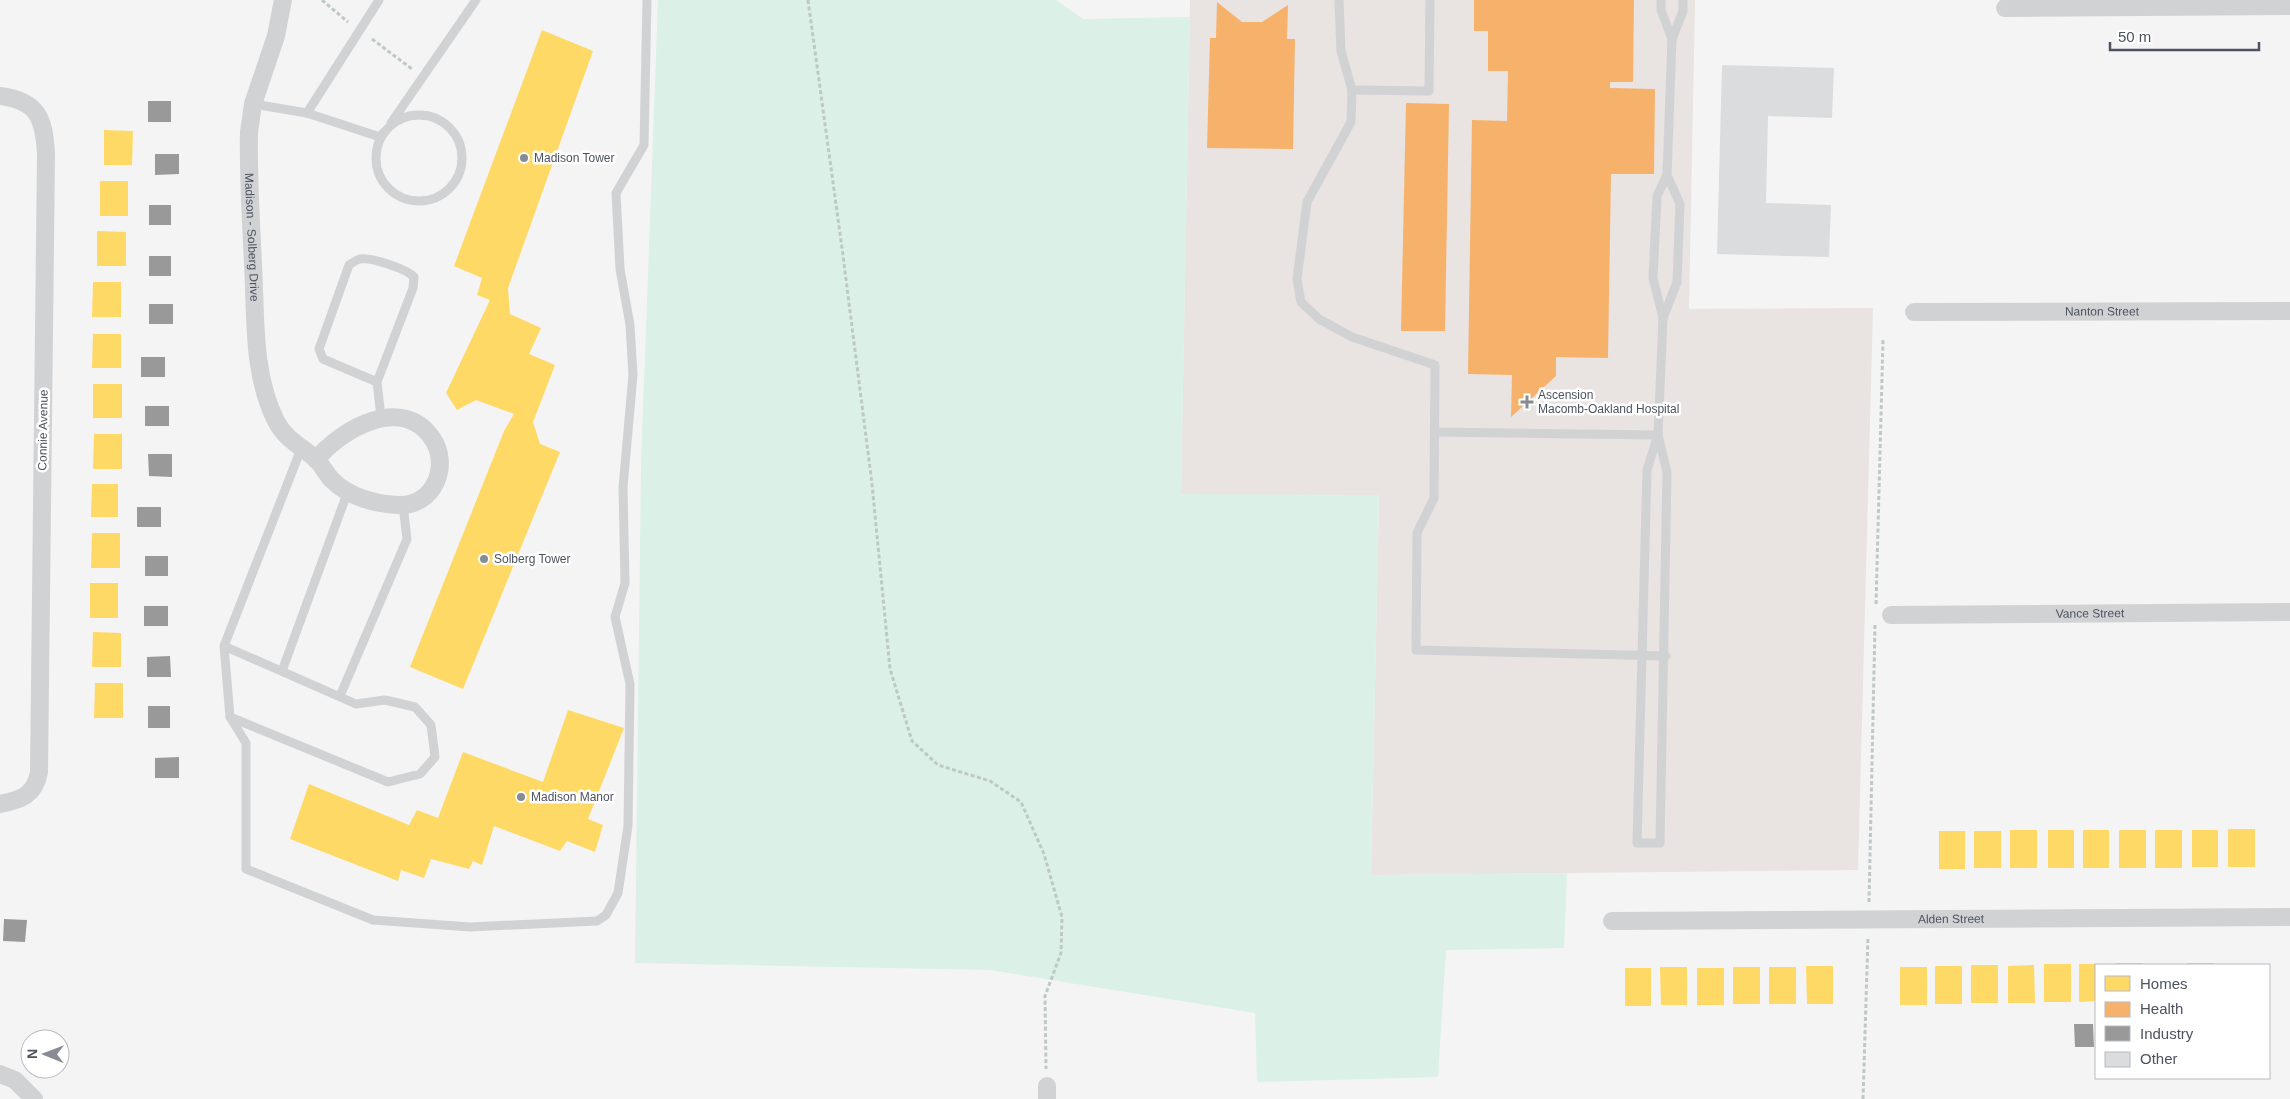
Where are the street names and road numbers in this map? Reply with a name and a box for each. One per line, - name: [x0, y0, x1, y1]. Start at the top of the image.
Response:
- street label: Madison - Solberg Drive: [242, 173, 261, 302]
- street label: Nanton Street: [2065, 304, 2140, 319]
- street label: Connie Avenue: [35, 389, 51, 471]
- street label: Vance Street: [2056, 606, 2125, 621]
- street label: Alden Street: [1918, 912, 1985, 926]

